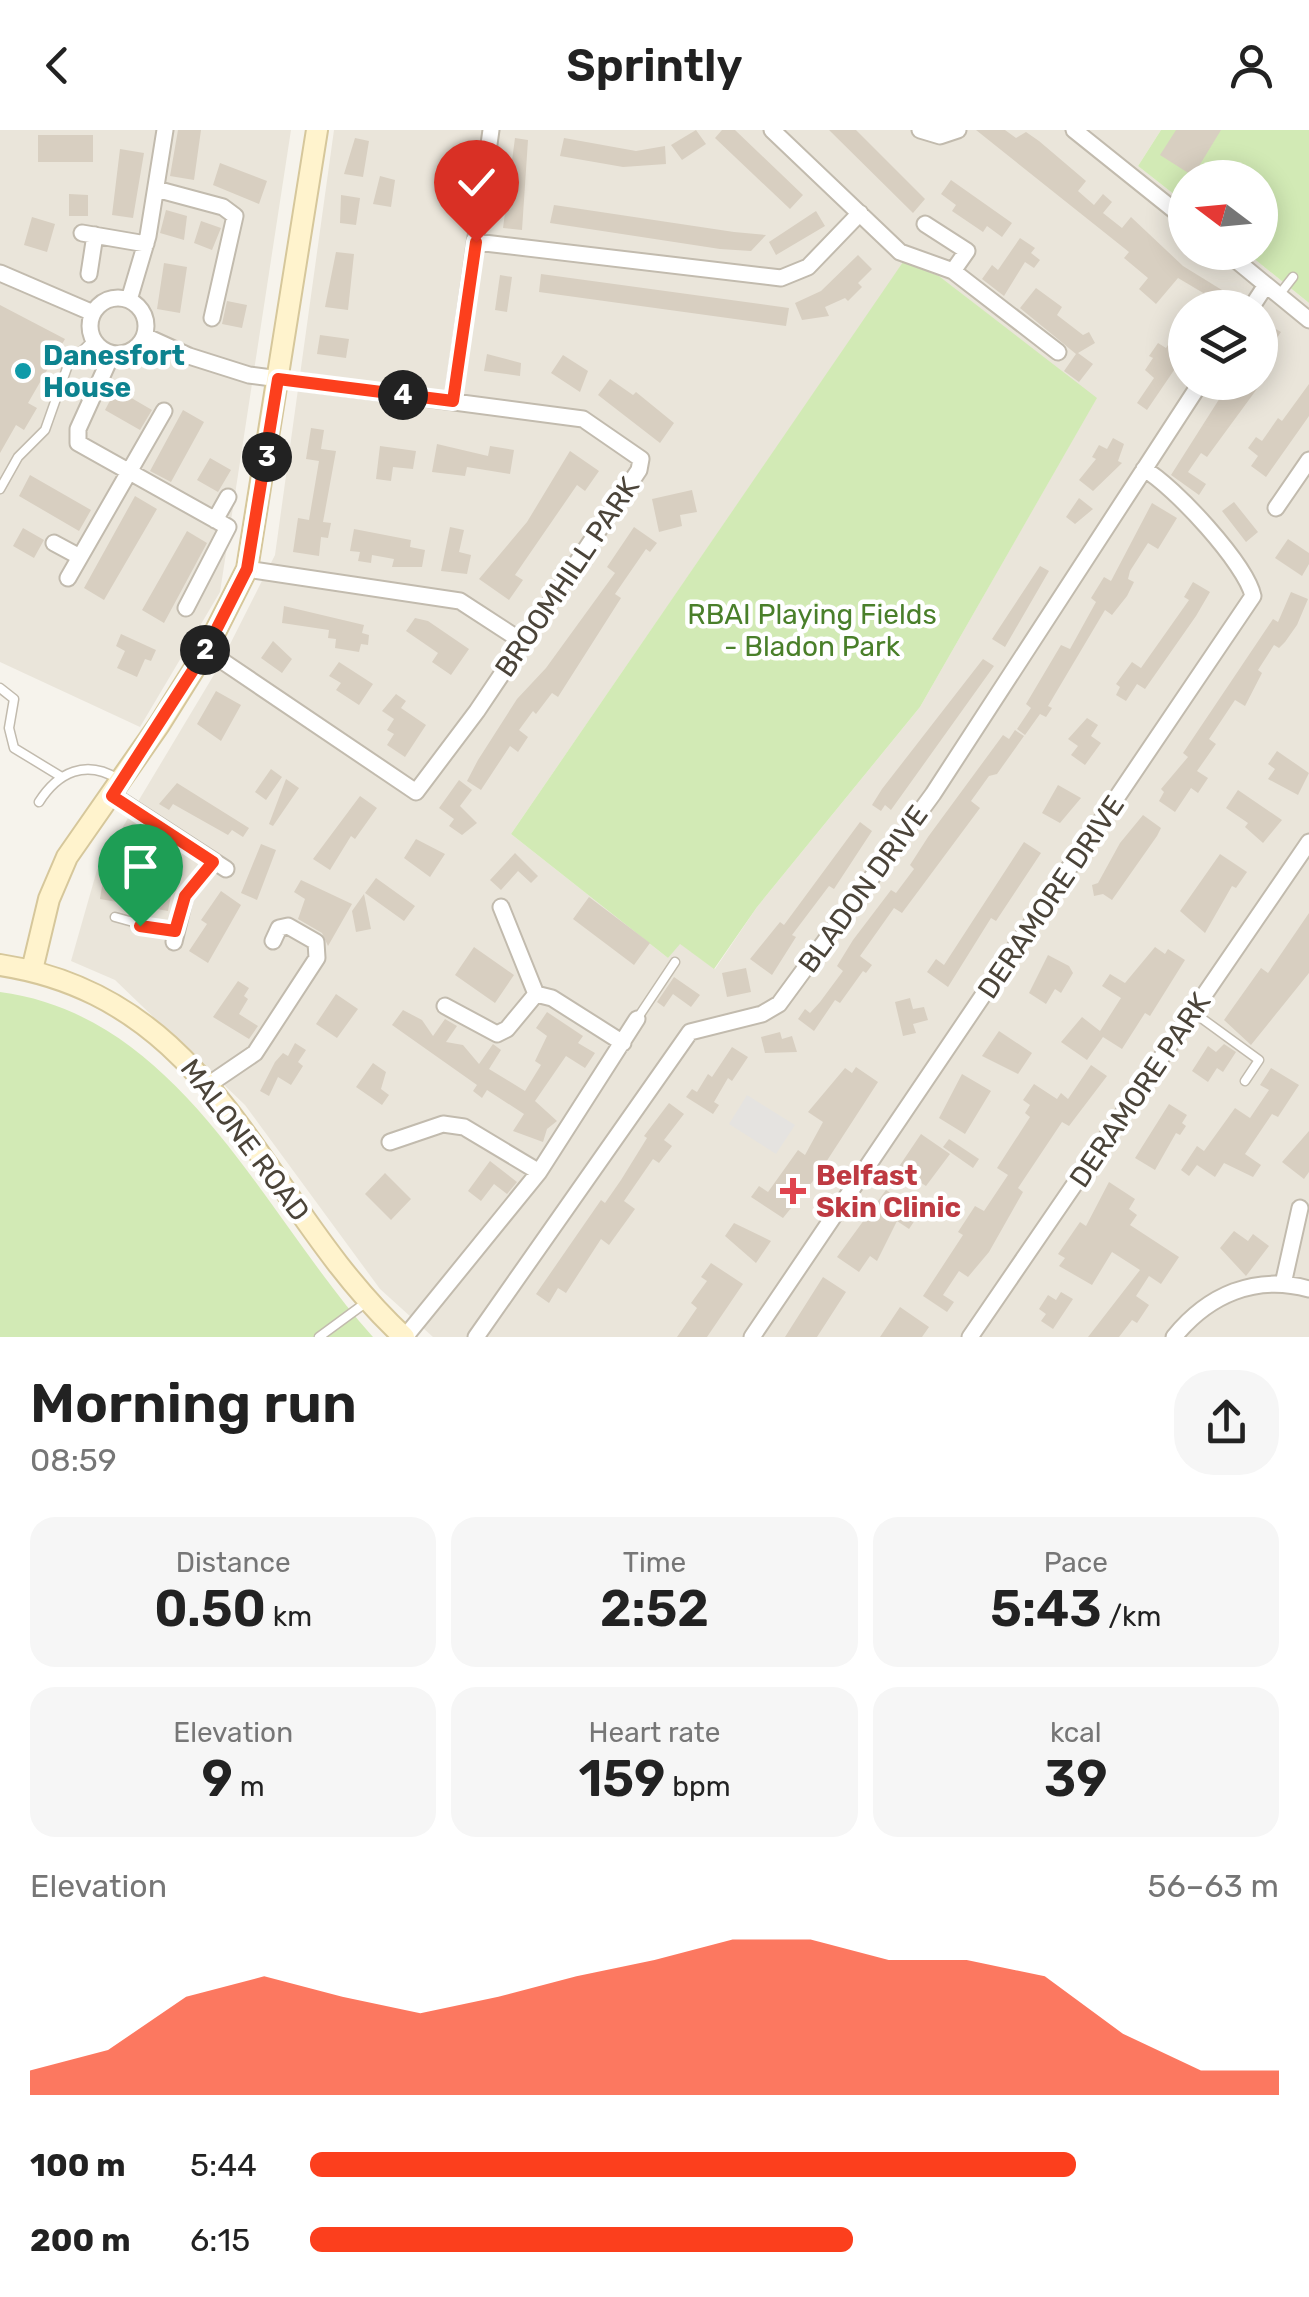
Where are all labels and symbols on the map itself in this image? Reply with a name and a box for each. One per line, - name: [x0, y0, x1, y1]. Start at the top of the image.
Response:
- pin: [434, 140, 519, 243]
- north arrow: [1168, 160, 1278, 270]
- place label: Danesfort House: [43, 339, 185, 404]
- marker: Danesfort House: [12, 360, 34, 382]
- pin: 4: [378, 370, 428, 420]
- pin: 3: [242, 432, 292, 482]
- street label: BROOMHILL PARK: [488, 471, 646, 683]
- park label: RBAI Playing Fields - Bladon Park: [687, 598, 937, 663]
- pin: 2: [180, 625, 230, 675]
- street label: DERAMORE DRIVE: [971, 789, 1131, 1005]
- street label: BLADON DRIVE: [791, 799, 935, 979]
- pin: [98, 824, 183, 927]
- street label: DERAMORE PARK: [1063, 986, 1217, 1194]
- street label: MALONE ROAD: [174, 1053, 316, 1227]
- place label: Belfast Skin Clinic: [816, 1159, 961, 1224]
- marker: Belfast Skin Clinic: [780, 1178, 806, 1204]

